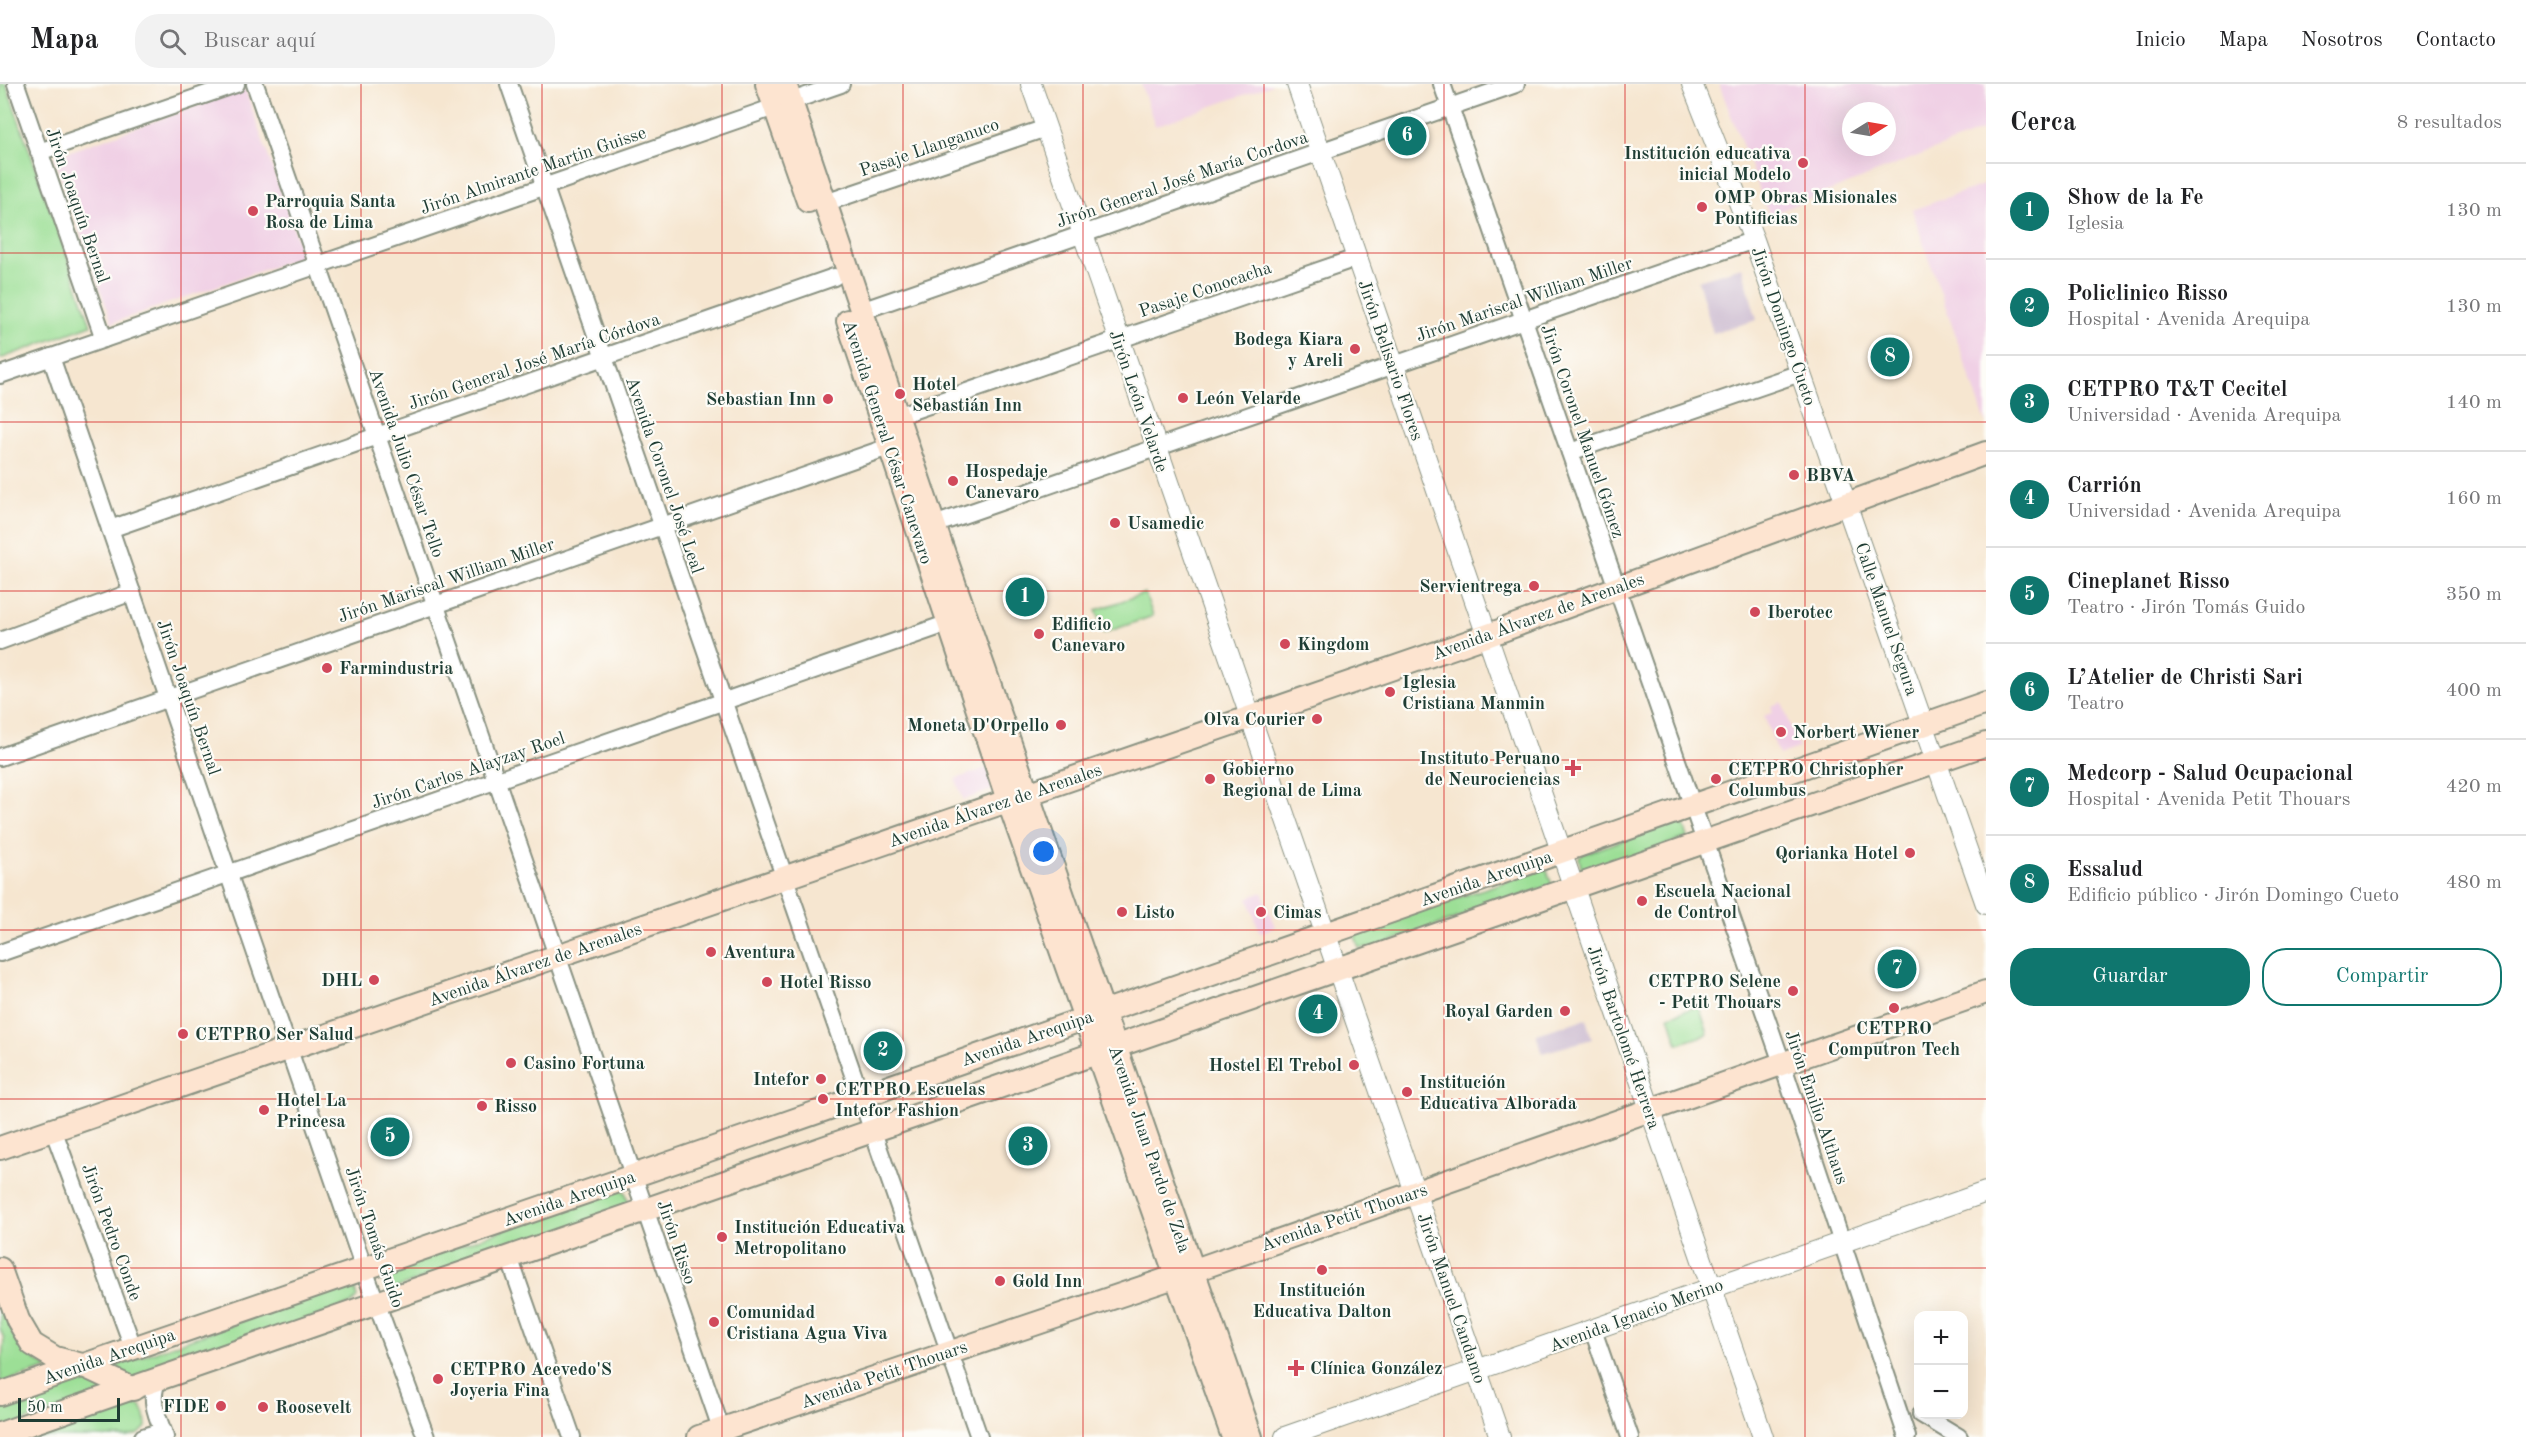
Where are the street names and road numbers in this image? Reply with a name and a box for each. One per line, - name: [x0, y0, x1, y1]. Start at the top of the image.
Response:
- street label: Pasaje Llanganuco: [857, 116, 1002, 180]
- street label: Jirón Almirante Martin Guisse: [418, 124, 649, 218]
- street label: Jirón Joaquín Bernal: [42, 125, 112, 285]
- street label: Jirón General José María Cordova: [1054, 128, 1311, 232]
- street label: Jirón Domingo Cueto: [1747, 245, 1819, 408]
- street label: Jirón Mariscal William Miller: [1414, 254, 1635, 346]
- street label: Pasaje Conocacha: [1137, 259, 1274, 321]
- street label: Jirón Belisario Flores: [1354, 278, 1426, 443]
- street label: Jirón General José María Córdova: [406, 310, 663, 414]
- street label: Avenida General César Canevaro: [839, 318, 935, 567]
- street label: Jirón Coronel Manuel Gómez: [1537, 322, 1627, 540]
- street label: Jirón León Velarde: [1105, 328, 1171, 475]
- street label: Avenida Julio César Tello: [365, 367, 447, 560]
- street label: Avenida Coronel José Leal: [622, 375, 706, 576]
- street label: Jirón Mariscal William Miller: [336, 535, 557, 627]
- street label: Calle Manuel Segura: [1851, 541, 1921, 698]
- street label: Avenida Álvarez de Arenales: [1429, 566, 1647, 664]
- street label: Jirón Joaquín Bernal: [153, 617, 223, 777]
- street label: Jirón Carlos Alayzay Roel: [369, 729, 568, 813]
- street label: Avenida Álvarez de Arenales: [885, 757, 1104, 851]
- street label: Avenida Arequipa: [1418, 848, 1555, 910]
- street label: Avenida Álvarez de Arenales: [425, 916, 644, 1010]
- street label: Jirón Bartolomé Herrera: [1583, 943, 1663, 1131]
- street label: Avenida Arequipa: [959, 1008, 1096, 1070]
- street label: Jirón Emilio Althaus: [1781, 1028, 1851, 1187]
- street label: Avenida Juan Pardo de Zela: [1105, 1043, 1193, 1255]
- street label: Jirón Pedro Conde: [78, 1161, 144, 1303]
- street label: Jirón Tomás Guido: [341, 1164, 407, 1310]
- street label: Avenida Arequipa: [501, 1168, 638, 1230]
- street label: Avenida Petit Thouars: [1259, 1181, 1430, 1255]
- street label: Jirón Risso: [653, 1198, 699, 1287]
- street label: Jirón Manuel Candamo: [1413, 1211, 1489, 1386]
- street label: Avenida Ignacio Merino: [1547, 1276, 1726, 1356]
- street label: Avenida Arequipa: [41, 1326, 178, 1388]
- street label: Avenida Petit Thouars: [799, 1338, 970, 1412]

